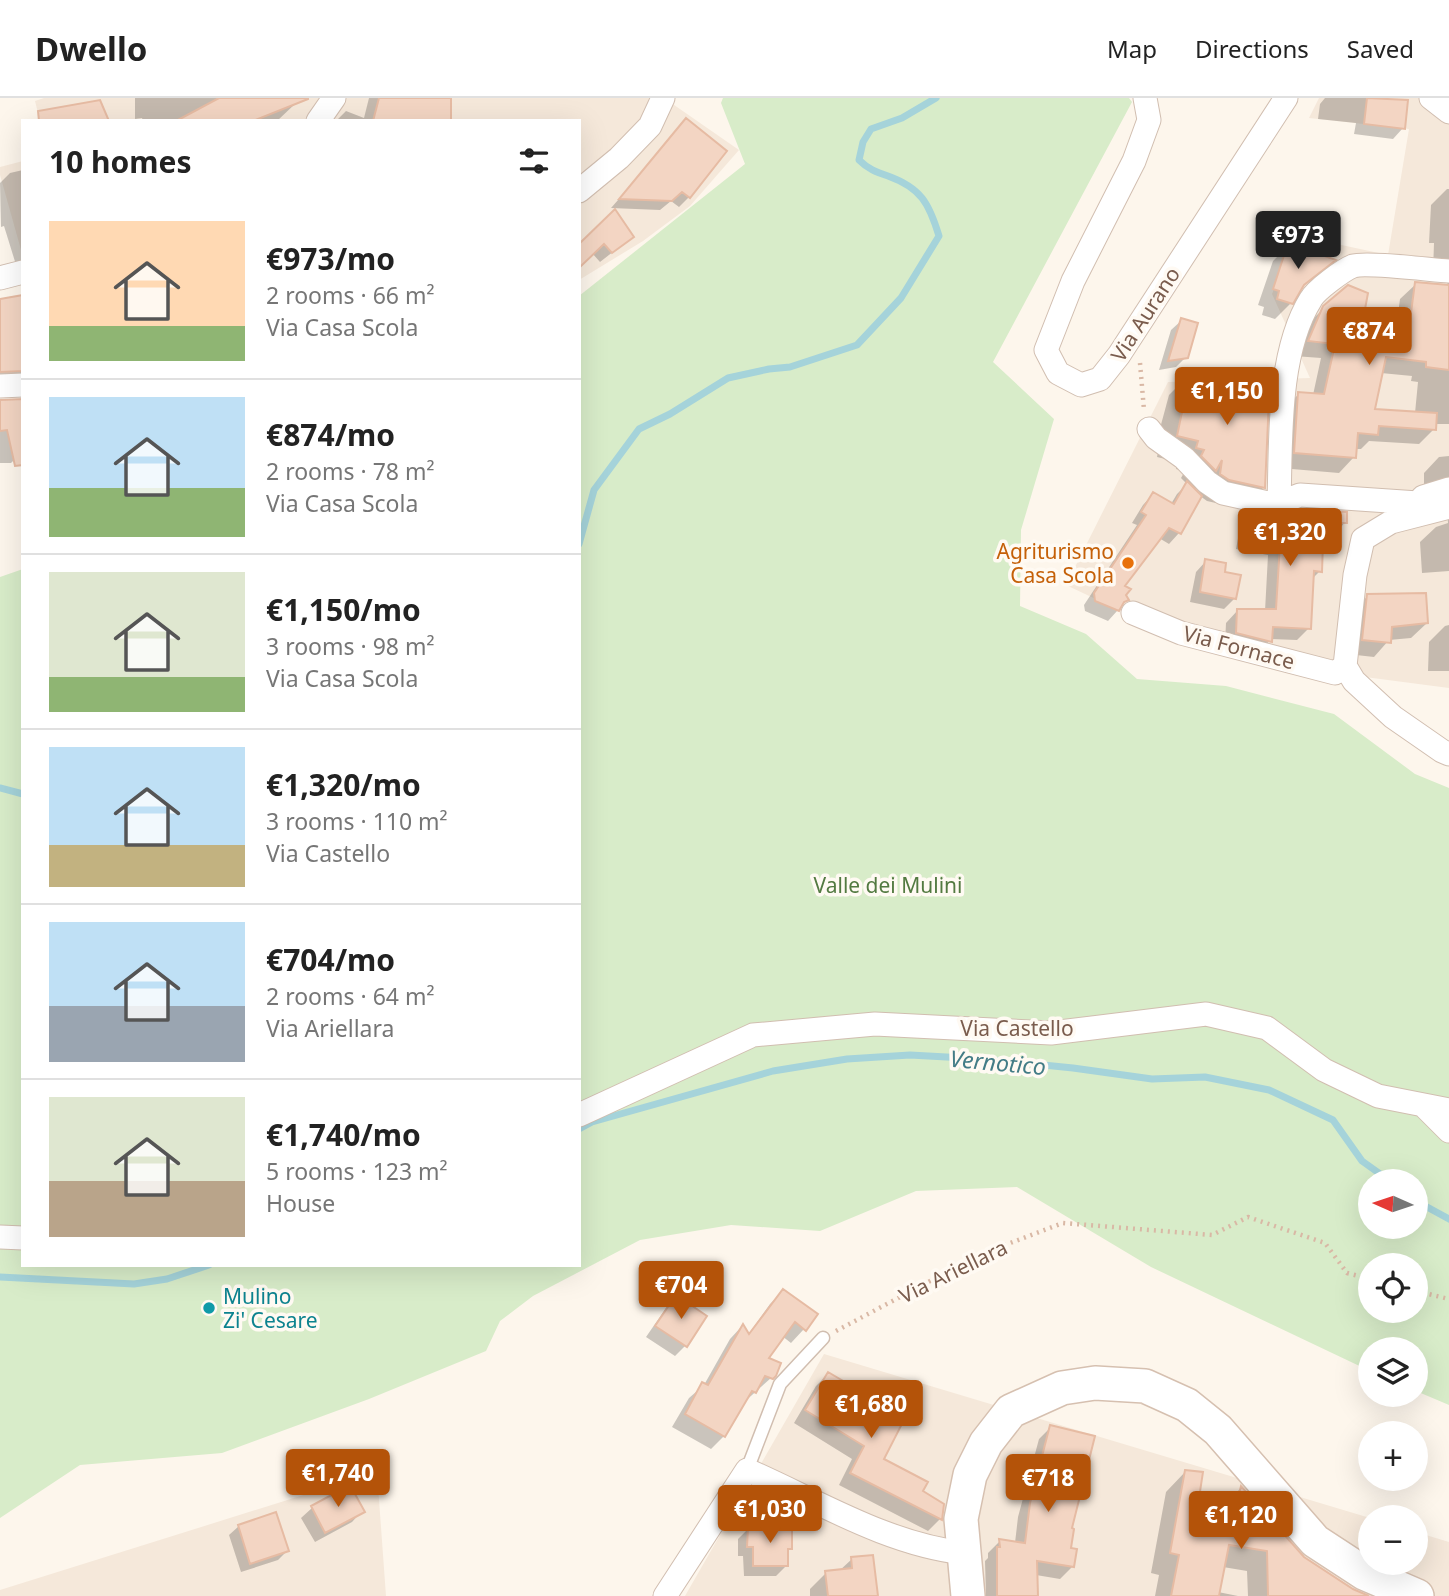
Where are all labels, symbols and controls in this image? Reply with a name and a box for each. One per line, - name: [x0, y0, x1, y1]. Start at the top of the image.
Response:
- text: Dwello: [35, 26, 147, 71]
- text: Map: [1107, 32, 1157, 65]
- text: Directions: [1195, 32, 1309, 65]
- text: Saved: [1347, 32, 1414, 65]
- text: 10 homes: [49, 141, 192, 182]
- icon: filters: [515, 142, 553, 180]
- pin: €973: [1257, 212, 1339, 271]
- text: €973: [1272, 218, 1324, 250]
- text: €973/mo: [266, 238, 395, 279]
- icon: home: [105, 249, 189, 333]
- street label: Via Aurano: [1104, 261, 1186, 367]
- text: 2 rooms · 66 m²: [266, 279, 435, 311]
- pin: €874: [1328, 308, 1410, 367]
- text: Via Casa Scola: [266, 311, 418, 343]
- text: €874: [1343, 314, 1395, 346]
- pin: €1,150: [1170, 368, 1284, 427]
- text: €1,150: [1191, 374, 1263, 406]
- text: €874/mo: [266, 414, 395, 455]
- icon: home: [105, 425, 189, 509]
- text: 2 rooms · 78 m²: [266, 455, 435, 487]
- text: Via Casa Scola: [266, 487, 418, 519]
- pin: €1,320: [1233, 508, 1347, 568]
- text: €1,320: [1254, 515, 1326, 547]
- place label: Agriturismo Casa Scola: [997, 537, 1114, 589]
- marker: Agriturismo Casa Scola: [1120, 555, 1136, 571]
- text: €1,150/mo: [266, 589, 421, 630]
- icon: home: [105, 600, 189, 684]
- street label: Via Fornace: [1180, 619, 1298, 675]
- text: 3 rooms · 98 m²: [266, 630, 435, 662]
- text: Via Casa Scola: [266, 662, 418, 694]
- text: €1,320/mo: [266, 764, 421, 805]
- icon: home: [105, 775, 189, 859]
- text: 3 rooms · 110 m²: [266, 805, 448, 837]
- text: Via Castello: [266, 837, 390, 869]
- park label: Valle dei Mulini: [814, 871, 963, 899]
- text: €704/mo: [266, 939, 395, 980]
- icon: home: [105, 950, 189, 1034]
- text: 2 rooms · 64 m²: [266, 980, 435, 1012]
- text: Via Ariellara: [266, 1012, 394, 1044]
- street label: Via Castello: [960, 1014, 1074, 1042]
- water label: Vernotico: [949, 1042, 1047, 1082]
- text: €1,740/mo: [266, 1114, 421, 1155]
- icon: home: [105, 1125, 189, 1209]
- text: 5 rooms · 123 m²: [266, 1155, 448, 1187]
- north arrow: [1358, 1169, 1428, 1239]
- map controls: [1358, 1169, 1428, 1575]
- text: House: [266, 1187, 335, 1219]
- street label: Via Ariellara: [894, 1233, 1012, 1309]
- button: locate: [1358, 1253, 1428, 1323]
- pin: €704: [640, 1262, 722, 1321]
- text: €704: [655, 1268, 707, 1300]
- place label: Mulino Zi' Cesare: [223, 1282, 318, 1334]
- marker: Mulino Zi' Cesare: [201, 1300, 217, 1316]
- button: layers: [1358, 1337, 1428, 1407]
- pin: €1,680: [814, 1380, 928, 1440]
- text: €1,680: [835, 1387, 907, 1419]
- button: +: [1358, 1421, 1428, 1491]
- pin: €1,740: [281, 1450, 395, 1509]
- pin: €718: [1007, 1454, 1089, 1514]
- text: €1,740: [302, 1456, 374, 1488]
- text: €718: [1022, 1461, 1074, 1493]
- pin: €1,030: [713, 1486, 827, 1545]
- text: €1,030: [734, 1492, 806, 1524]
- pin: €1,120: [1184, 1492, 1298, 1551]
- text: €1,120: [1205, 1498, 1277, 1530]
- button: −: [1358, 1505, 1428, 1575]

